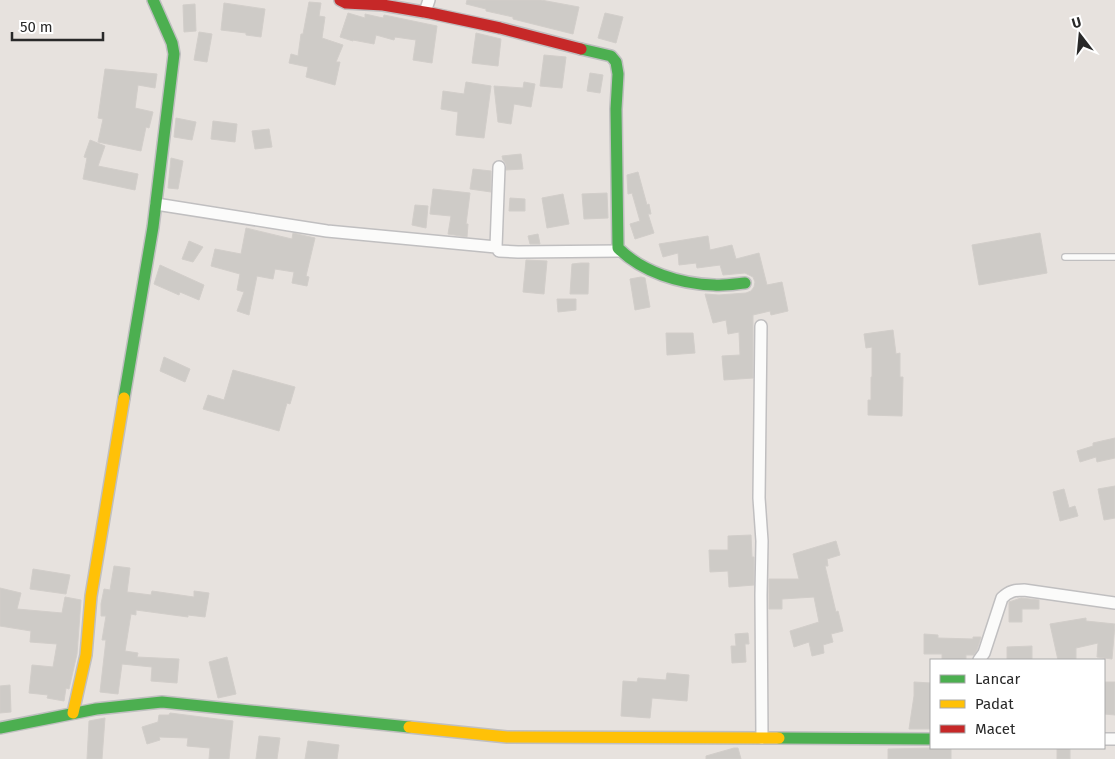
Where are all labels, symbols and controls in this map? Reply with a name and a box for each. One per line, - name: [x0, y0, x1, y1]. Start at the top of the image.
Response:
- scale bar: [12, 10, 104, 42]
- north arrow: [1055, 10, 1105, 60]
- text: U: [1070, 14, 1083, 32]
- text: 50 m: [20, 18, 53, 36]
- legend: [930, 659, 1105, 749]
- text: Lancar: [975, 670, 1020, 688]
- text: Padat: [975, 695, 1014, 713]
- text: Macet: [975, 720, 1016, 738]

